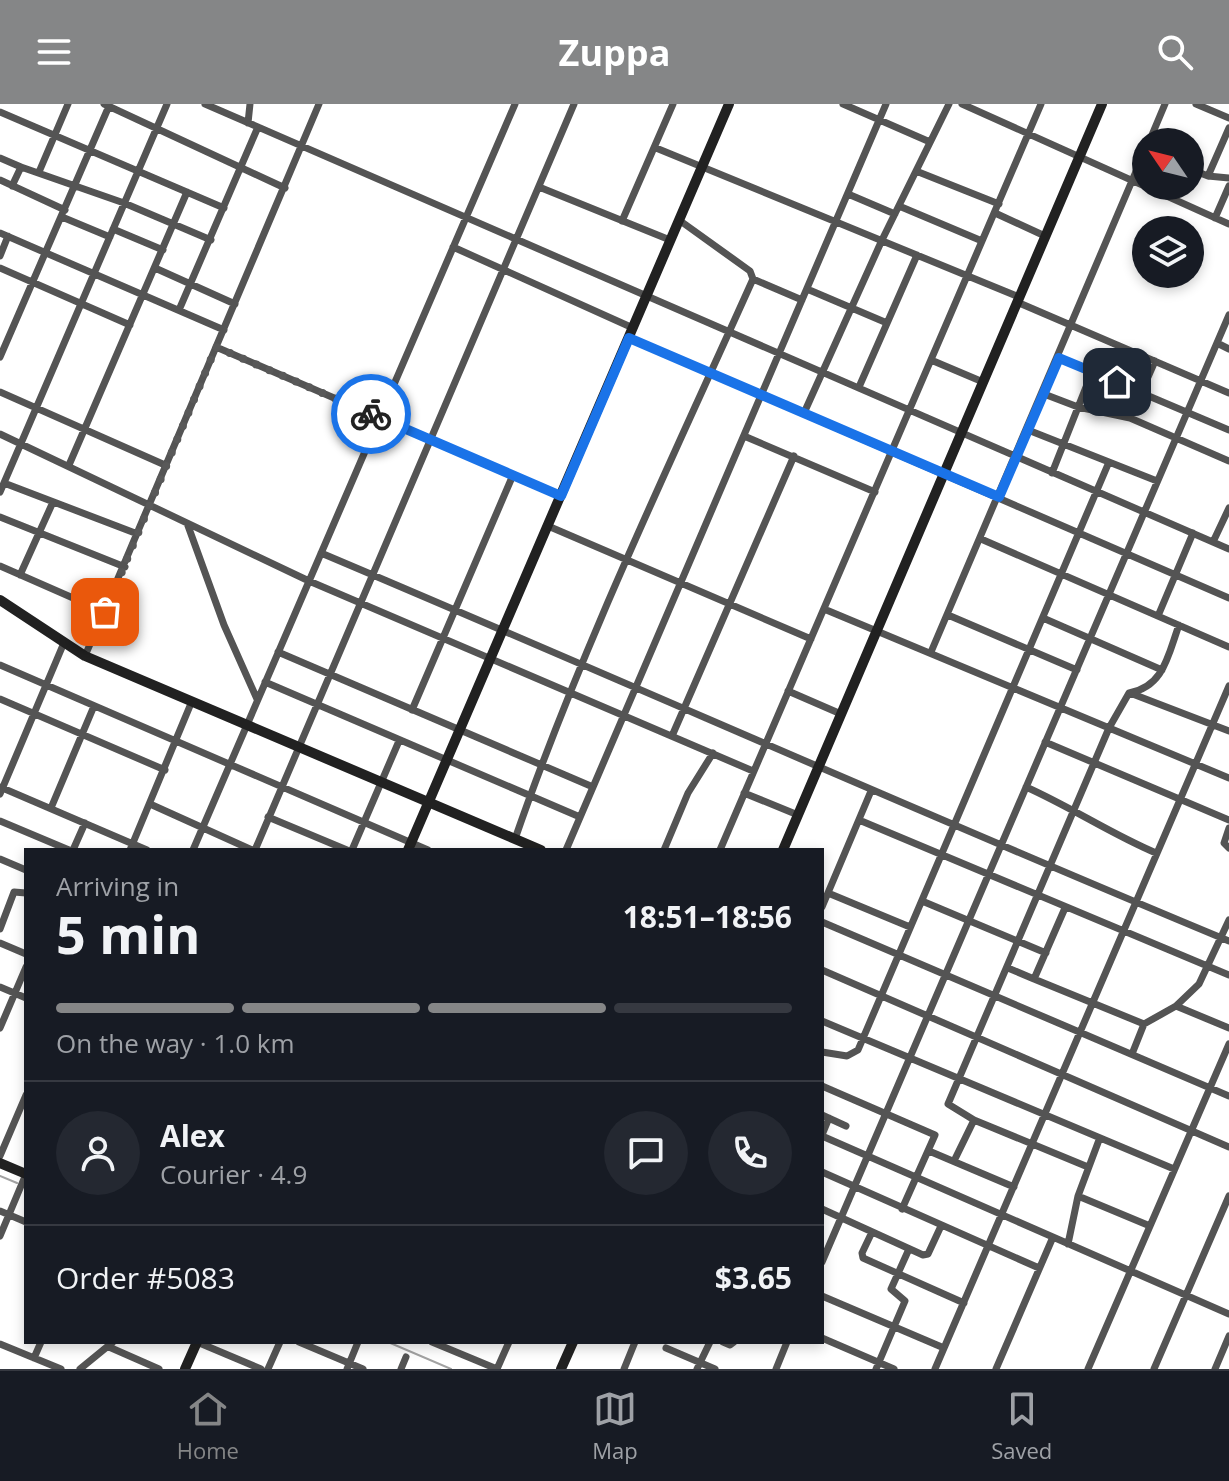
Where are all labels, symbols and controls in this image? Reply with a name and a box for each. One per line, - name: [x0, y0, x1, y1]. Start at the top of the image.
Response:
- text: Zuppa: [559, 28, 670, 77]
- icon: menu: [32, 30, 76, 74]
- icon: search: [1153, 30, 1197, 74]
- north arrow: [1132, 128, 1204, 200]
- map controls: [1132, 128, 1204, 288]
- button: layers: [1132, 216, 1204, 288]
- pin: [1083, 348, 1151, 416]
- icon: home: [1095, 360, 1139, 404]
- courier: [331, 374, 411, 454]
- icon: bike: [349, 392, 393, 436]
- pin: [71, 578, 139, 646]
- icon: bag: [83, 590, 127, 634]
- text: Arriving in: [56, 868, 179, 904]
- text: 18:51–18:56: [623, 896, 792, 937]
- text: 5 min: [56, 898, 200, 969]
- text: On the way · 1.0 km: [56, 1025, 295, 1061]
- button: person: [56, 1111, 140, 1195]
- button: chat: [604, 1111, 688, 1195]
- button: phone: [708, 1111, 792, 1195]
- text: Alex: [160, 1115, 225, 1156]
- text: Courier · 4.9: [160, 1156, 307, 1192]
- text: Order #5083: [56, 1257, 235, 1298]
- text: $3.65: [715, 1257, 792, 1298]
- tab: Home: [177, 1387, 239, 1465]
- tab: Map: [592, 1387, 638, 1465]
- tab: Saved: [991, 1387, 1052, 1465]

